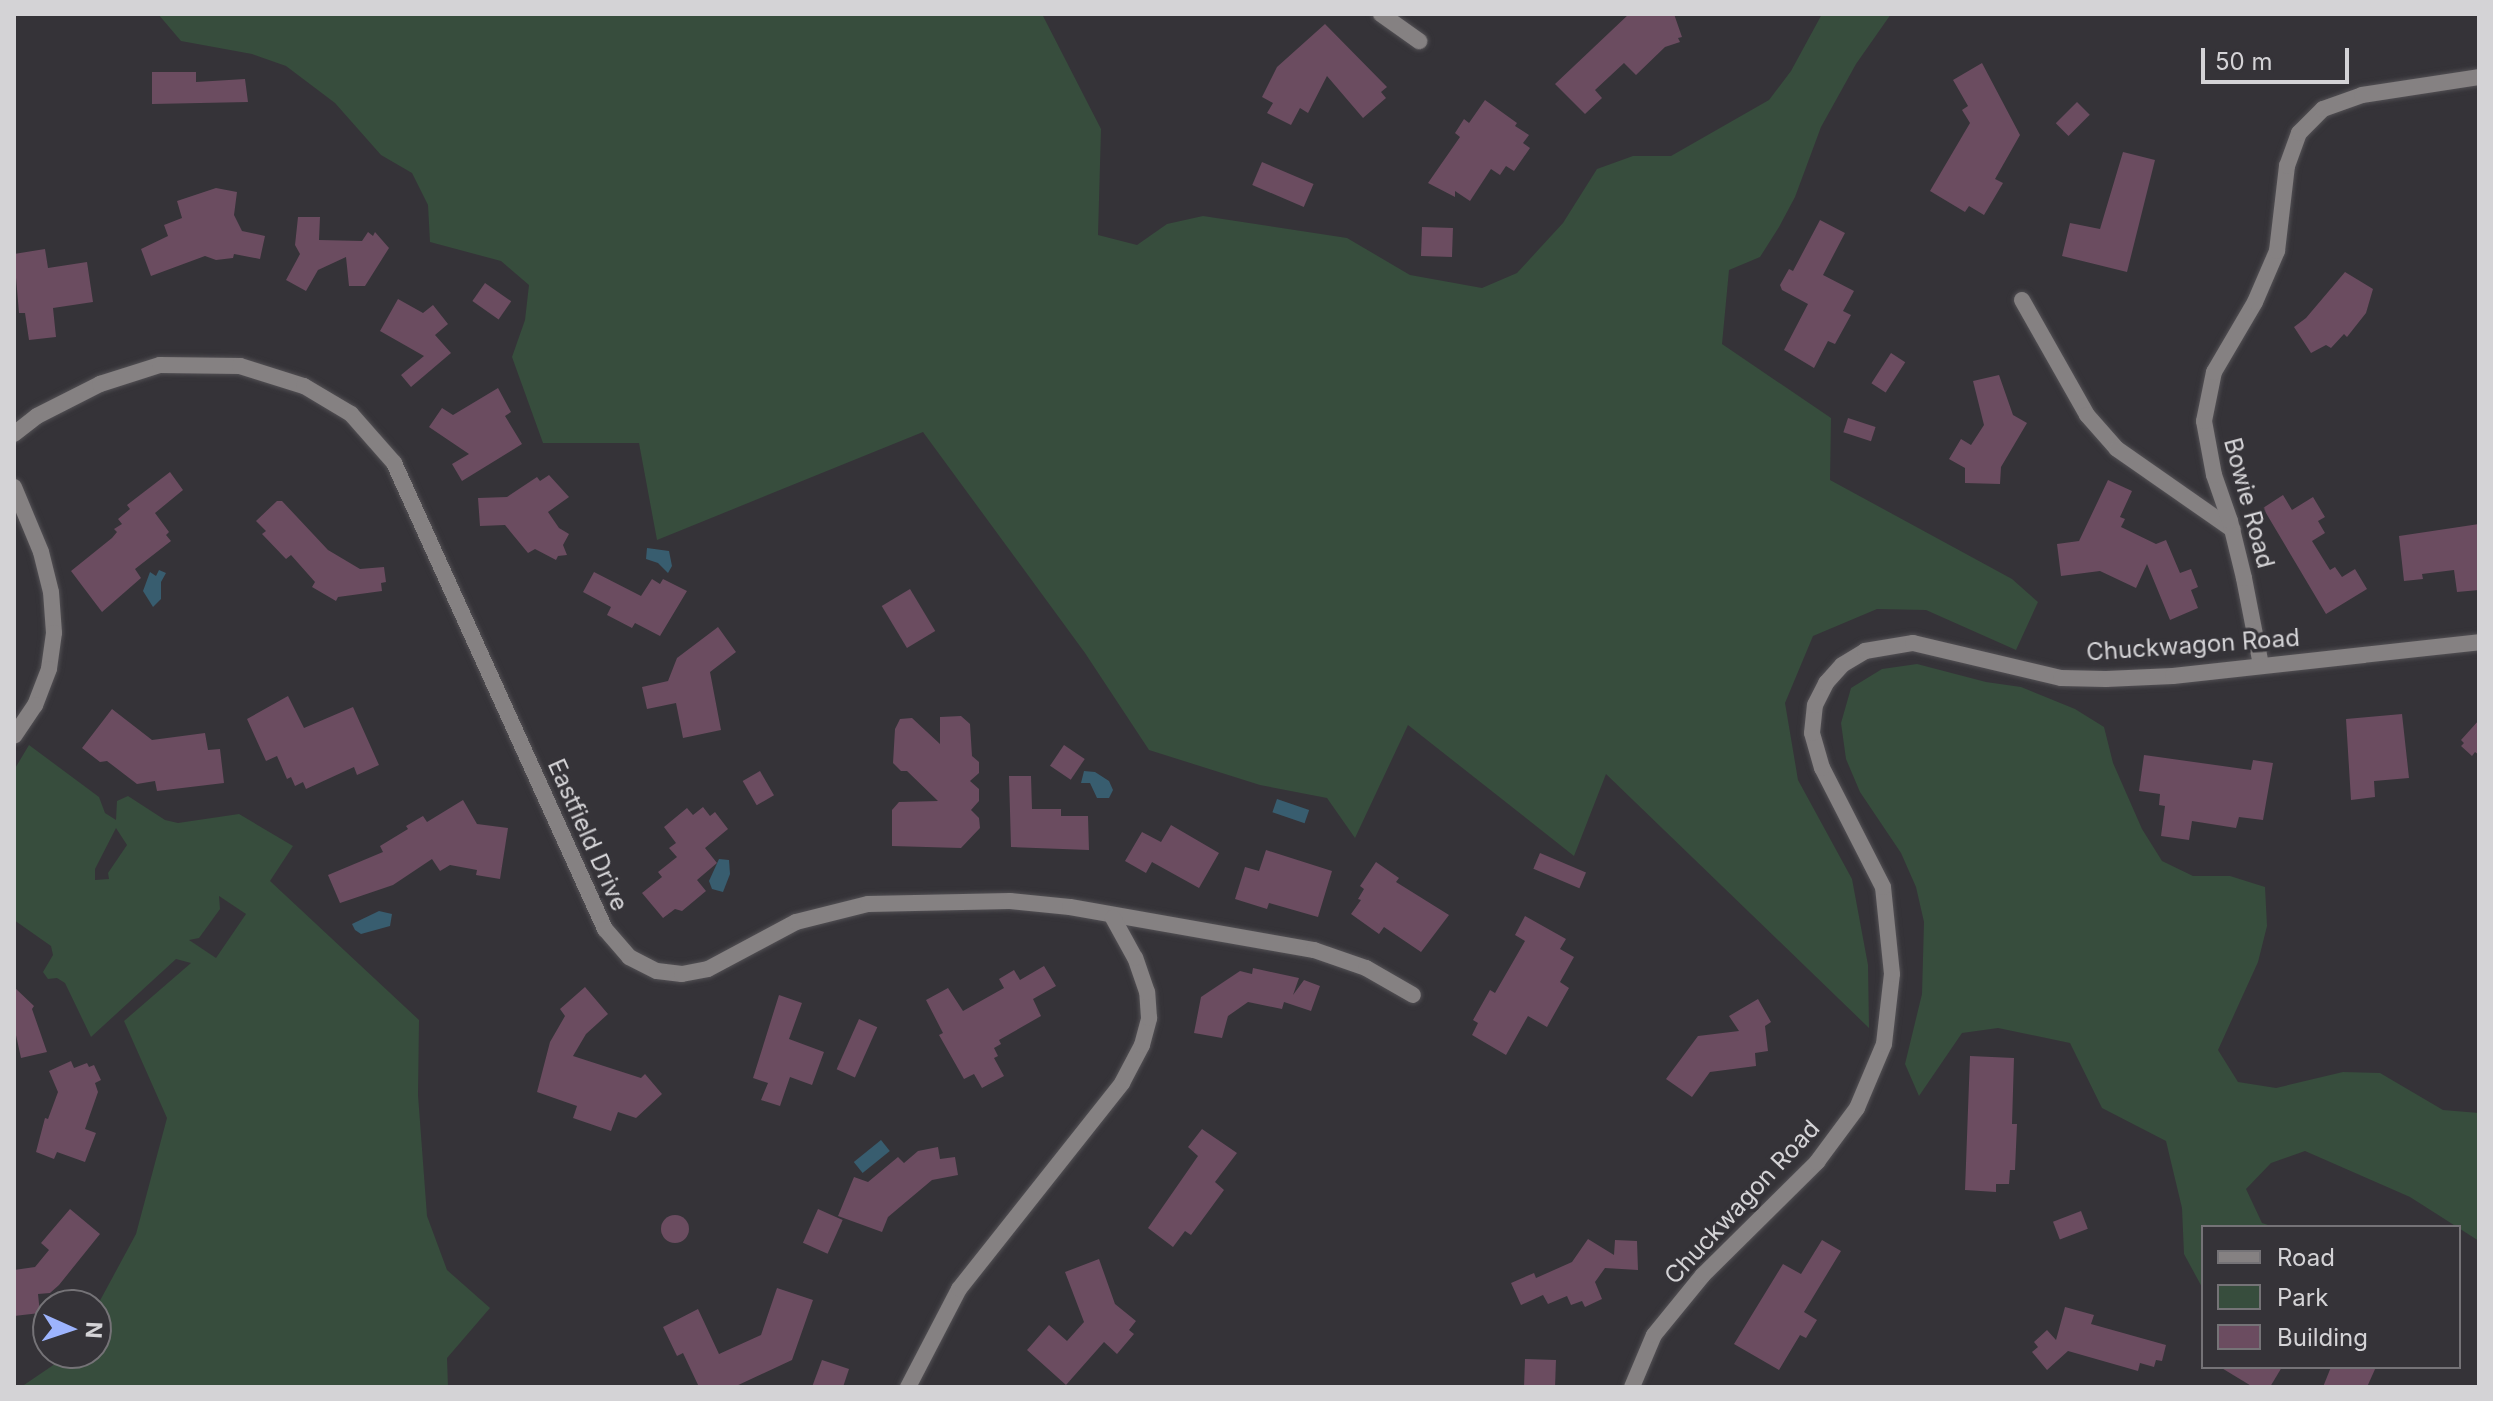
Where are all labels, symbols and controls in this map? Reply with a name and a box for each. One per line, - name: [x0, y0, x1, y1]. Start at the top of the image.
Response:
- scale bar: [2205, 32, 2353, 82]
- text: 50 m: [2215, 47, 2273, 76]
- street label: Bowie Road: [2218, 435, 2280, 571]
- street label: Chuckwagon Road: [2085, 623, 2301, 667]
- street label: Eastfield Drive: [542, 755, 634, 915]
- street label: Chuckwagon Road: [1659, 1114, 1825, 1290]
- legend: [2201, 1225, 2461, 1369]
- text: Road: [2277, 1243, 2335, 1272]
- text: Park: [2277, 1283, 2328, 1312]
- north arrow: [32, 1289, 112, 1369]
- text: N: [81, 1321, 107, 1339]
- text: Building: [2277, 1323, 2368, 1352]

